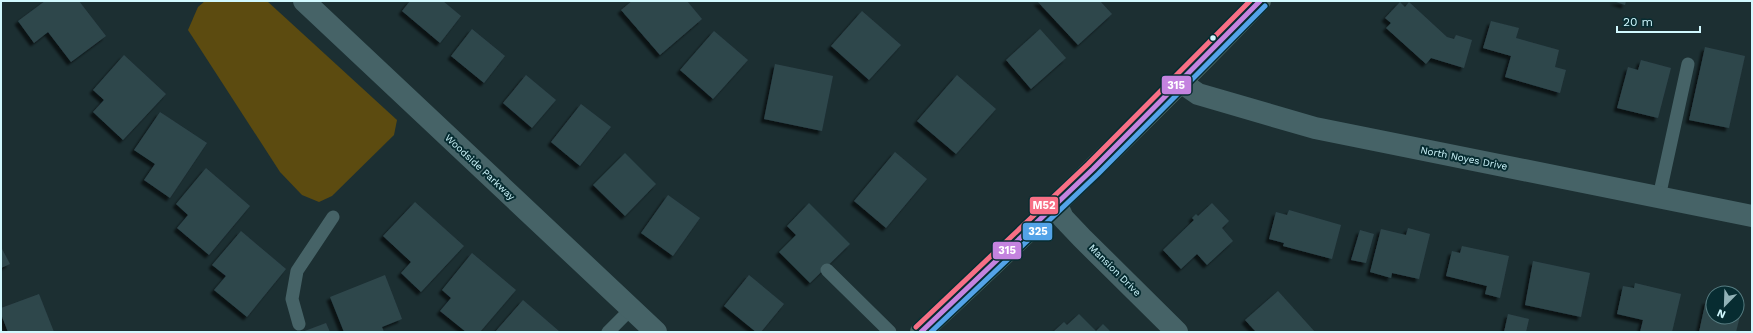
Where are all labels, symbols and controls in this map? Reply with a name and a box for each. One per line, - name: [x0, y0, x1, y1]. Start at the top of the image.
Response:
- scale bar: [1617, 8, 1700, 34]
- text: 20 m: [1623, 15, 1653, 29]
- unlabelled marker: [1208, 33, 1218, 43]
- line badge: 315: [1161, 75, 1192, 95]
- text: 315: [1167, 79, 1185, 92]
- street label: Woodside Parkway: [443, 132, 518, 203]
- street label: North Noyes Drive: [1420, 144, 1509, 172]
- line badge: M52: [1029, 196, 1059, 215]
- text: M52: [1033, 199, 1056, 212]
- line badge: 325: [1022, 222, 1053, 241]
- text: 325: [1028, 225, 1048, 238]
- line badge: 315: [992, 241, 1022, 260]
- street label: Mansion Drive: [1087, 242, 1143, 298]
- text: 315: [998, 244, 1016, 257]
- north arrow: [1705, 285, 1745, 325]
- text: N: [1715, 306, 1728, 321]

